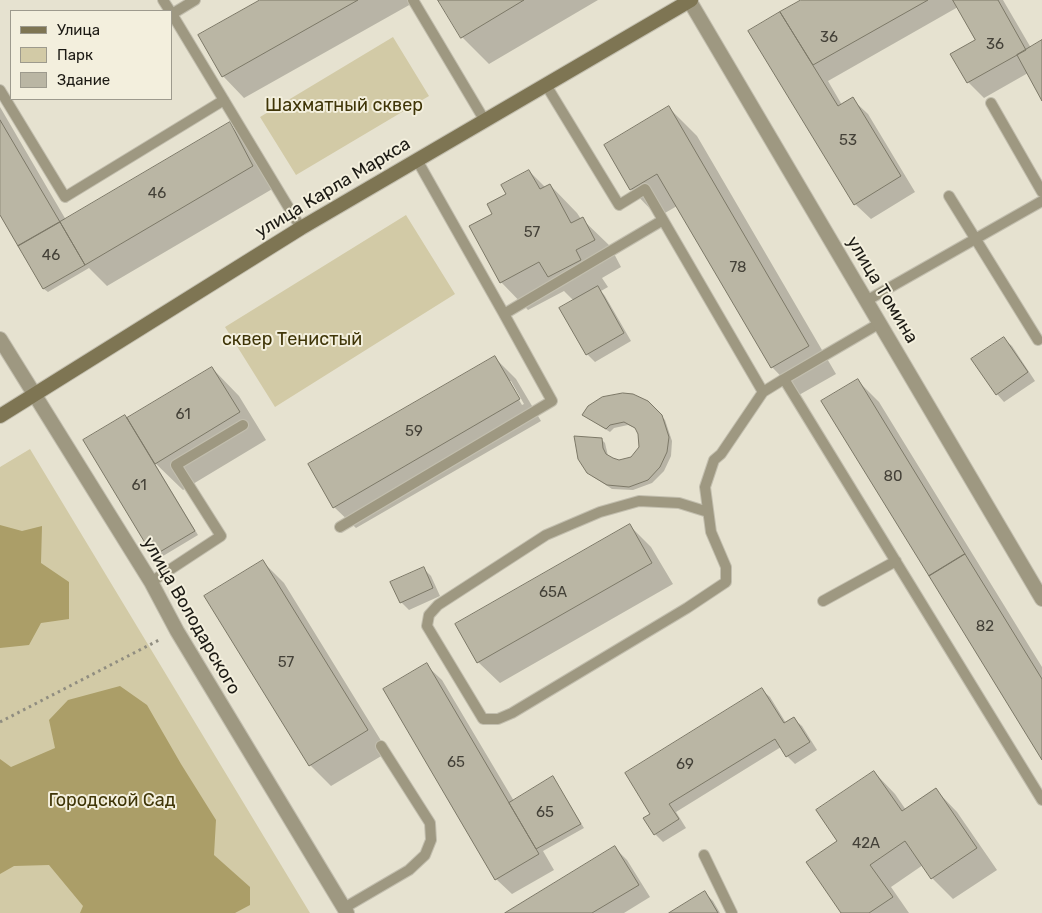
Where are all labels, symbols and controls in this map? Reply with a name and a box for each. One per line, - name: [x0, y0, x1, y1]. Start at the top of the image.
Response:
- legend: [10, 10, 172, 100]
- text: Улица: [57, 21, 100, 39]
- house number: 36: [820, 29, 838, 47]
- house number: 36: [986, 36, 1004, 54]
- text: Парк: [57, 46, 93, 64]
- text: Здание: [57, 71, 110, 89]
- park label: Шахматный сквер: [265, 95, 423, 117]
- house number: 53: [839, 132, 857, 150]
- street label: улица Карла Маркса: [252, 133, 414, 243]
- house number: 46: [148, 185, 166, 203]
- house number: 57: [524, 224, 540, 242]
- street label: улица Томина: [842, 233, 922, 347]
- house number: 46: [42, 247, 60, 265]
- house number: 78: [729, 259, 747, 277]
- park label: сквер Тенистый: [222, 329, 362, 351]
- house number: 61: [175, 406, 191, 424]
- house number: 59: [405, 423, 423, 441]
- house number: 80: [883, 468, 903, 486]
- house number: 61: [131, 477, 147, 495]
- street label: улица Володарского: [137, 534, 245, 698]
- house number: 65А: [539, 584, 567, 602]
- house number: 82: [976, 618, 994, 636]
- house number: 57: [278, 654, 294, 672]
- house number: 65: [447, 754, 465, 772]
- house number: 69: [676, 756, 694, 774]
- park label: Городской Сад: [49, 790, 175, 812]
- house number: 65: [536, 804, 554, 822]
- house number: 42А: [852, 835, 880, 853]

